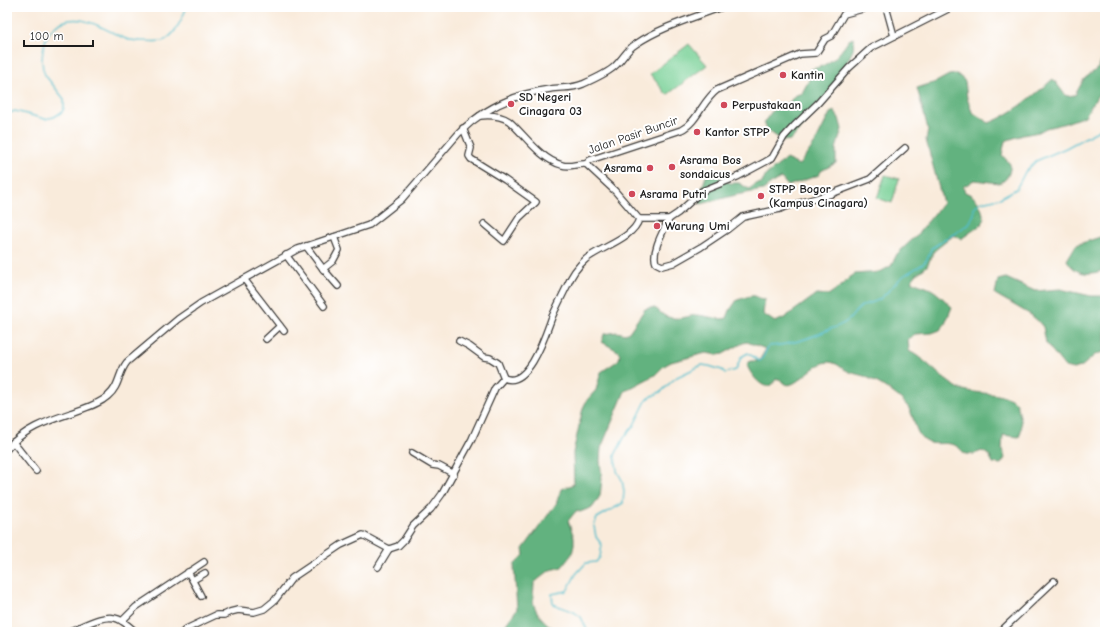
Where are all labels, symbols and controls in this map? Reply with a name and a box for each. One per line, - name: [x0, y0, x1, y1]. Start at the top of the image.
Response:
- scale bar: [24, 22, 93, 48]
- text: 100 m: [30, 29, 63, 43]
- place label: Kantin: [791, 68, 824, 82]
- marker: Kantin: [778, 70, 788, 80]
- place label: SD Negeri Cinagara 03: [519, 90, 582, 118]
- place label: Perpustakaan: [732, 98, 801, 112]
- marker: SD Negeri Cinagara 03: [506, 99, 516, 109]
- marker: Perpustakaan: [719, 100, 729, 110]
- street label: Jalan Pasir Buncir: [587, 113, 680, 157]
- place label: Kantor STPP: [705, 125, 770, 139]
- marker: Kantor STPP: [692, 127, 702, 137]
- place label: Asrama Bos sondaicus: [680, 153, 741, 181]
- place label: Asrama: [604, 161, 642, 175]
- marker: Asrama Bos sondaicus: [667, 162, 677, 172]
- marker: Asrama: [645, 163, 655, 173]
- place label: STPP Bogor (Kampus Cinagara): [769, 182, 868, 210]
- place label: Asrama Putri: [640, 187, 707, 201]
- marker: Asrama Putri: [627, 189, 637, 199]
- marker: STPP Bogor (Kampus Cinagara): [756, 191, 766, 201]
- place label: Warung Umi: [665, 219, 730, 233]
- marker: Warung Umi: [652, 221, 662, 231]

